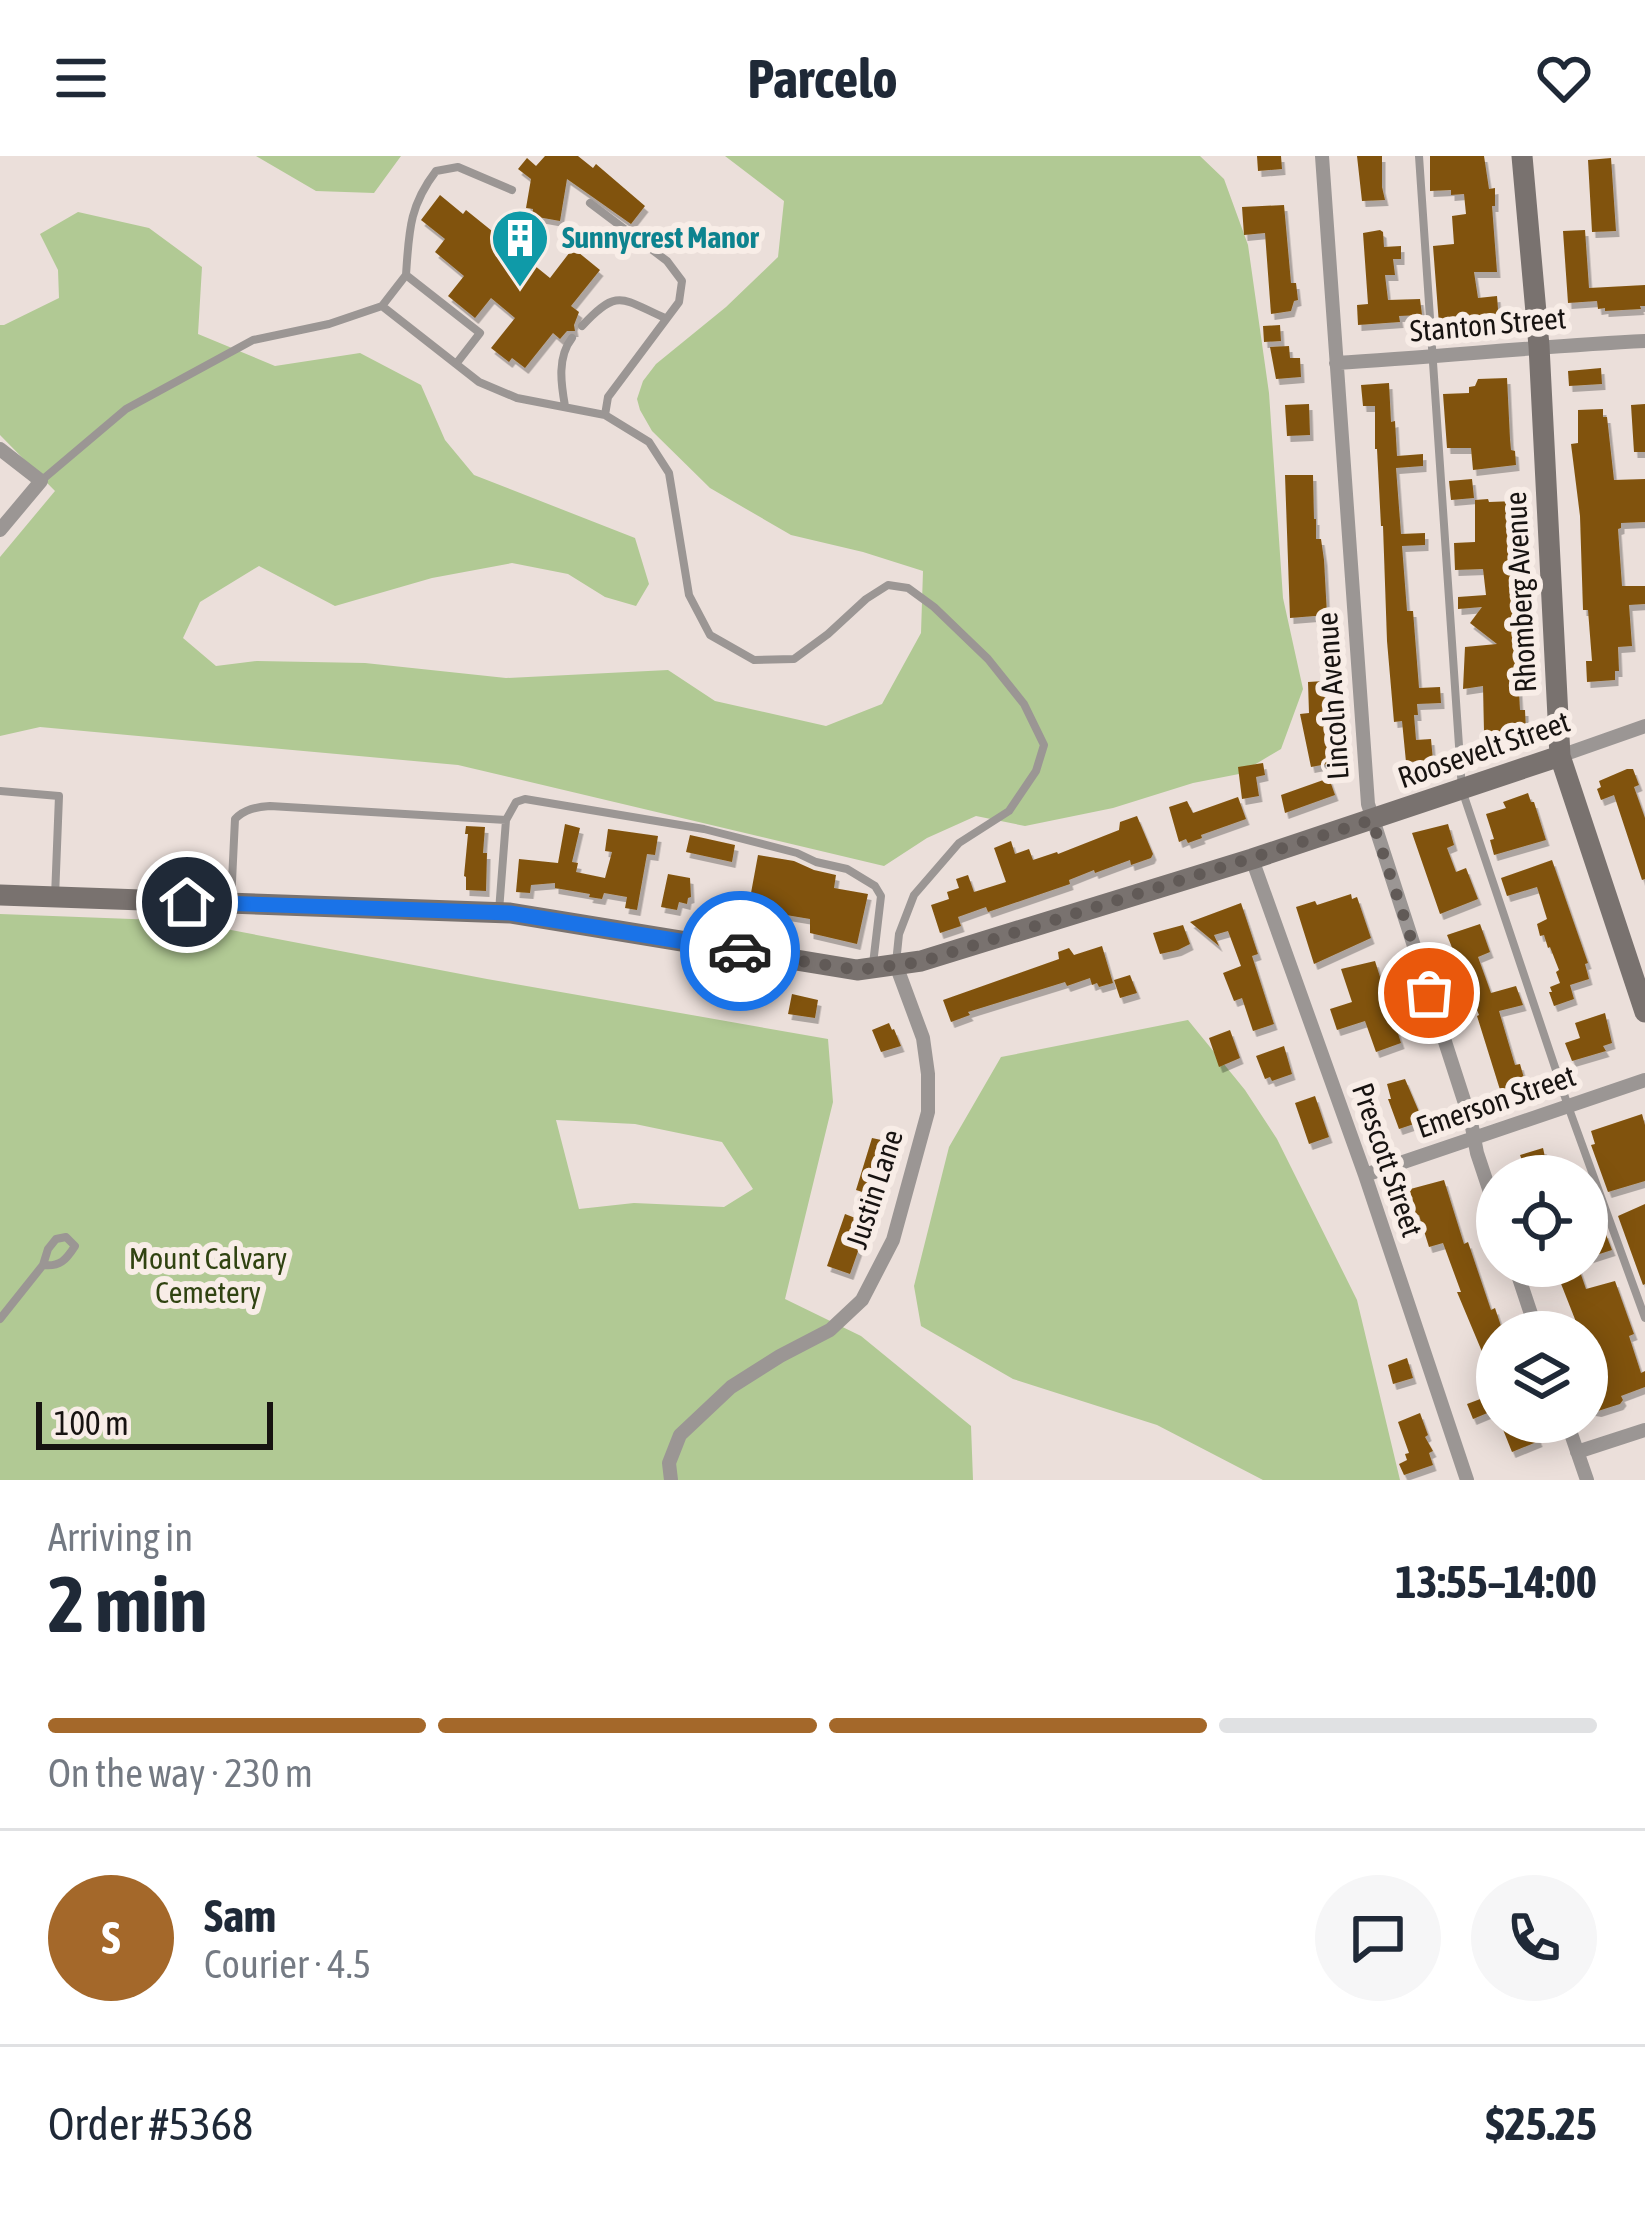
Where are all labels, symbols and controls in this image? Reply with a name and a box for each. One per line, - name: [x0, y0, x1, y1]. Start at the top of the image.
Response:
- icon: menu: [48, 45, 114, 111]
- icon: heart: [1531, 45, 1597, 111]
- text: Parcelo: [747, 48, 898, 109]
- building icon: Sunnycrest Manor: [489, 207, 551, 289]
- place label: Sunnycrest Manor: [562, 220, 760, 254]
- street label: Stanton Street: [1408, 300, 1567, 348]
- street label: Rhomberg Avenue: [1498, 491, 1542, 693]
- street label: Lincoln Avenue: [1309, 611, 1355, 781]
- street label: Roosevelt Street: [1393, 704, 1574, 794]
- pin: [136, 851, 238, 953]
- icon: home: [154, 869, 220, 935]
- courier: [680, 891, 800, 1011]
- icon: car: [707, 918, 773, 984]
- pin: [1378, 942, 1480, 1044]
- icon: bag: [1396, 960, 1462, 1026]
- street label: Emerson Street: [1412, 1058, 1580, 1144]
- street label: Prescott Street: [1346, 1078, 1430, 1241]
- street label: Justin Lane: [839, 1125, 909, 1252]
- map controls: [1476, 1155, 1608, 1443]
- button: locate: [1476, 1155, 1608, 1287]
- park label: Mount Calvary Cemetery: [129, 1241, 287, 1309]
- button: layers: [1476, 1311, 1608, 1443]
- scale bar: [36, 1396, 273, 1449]
- text: 100 m: [54, 1404, 129, 1442]
- text: Arriving in: [48, 1515, 193, 1559]
- text: 13:55–14:00: [1395, 1556, 1597, 1608]
- text: 2 min: [48, 1559, 207, 1649]
- text: On the way · 230 m: [48, 1751, 313, 1795]
- button: chat: [1315, 1875, 1441, 2001]
- button: phone: [1471, 1875, 1597, 2001]
- text: Sam: [204, 1890, 276, 1942]
- text: S: [102, 1912, 120, 1964]
- text: Courier · 4.5: [204, 1942, 371, 1986]
- text: Order #5368: [48, 2098, 253, 2150]
- text: $25.25: [1485, 2098, 1597, 2150]

